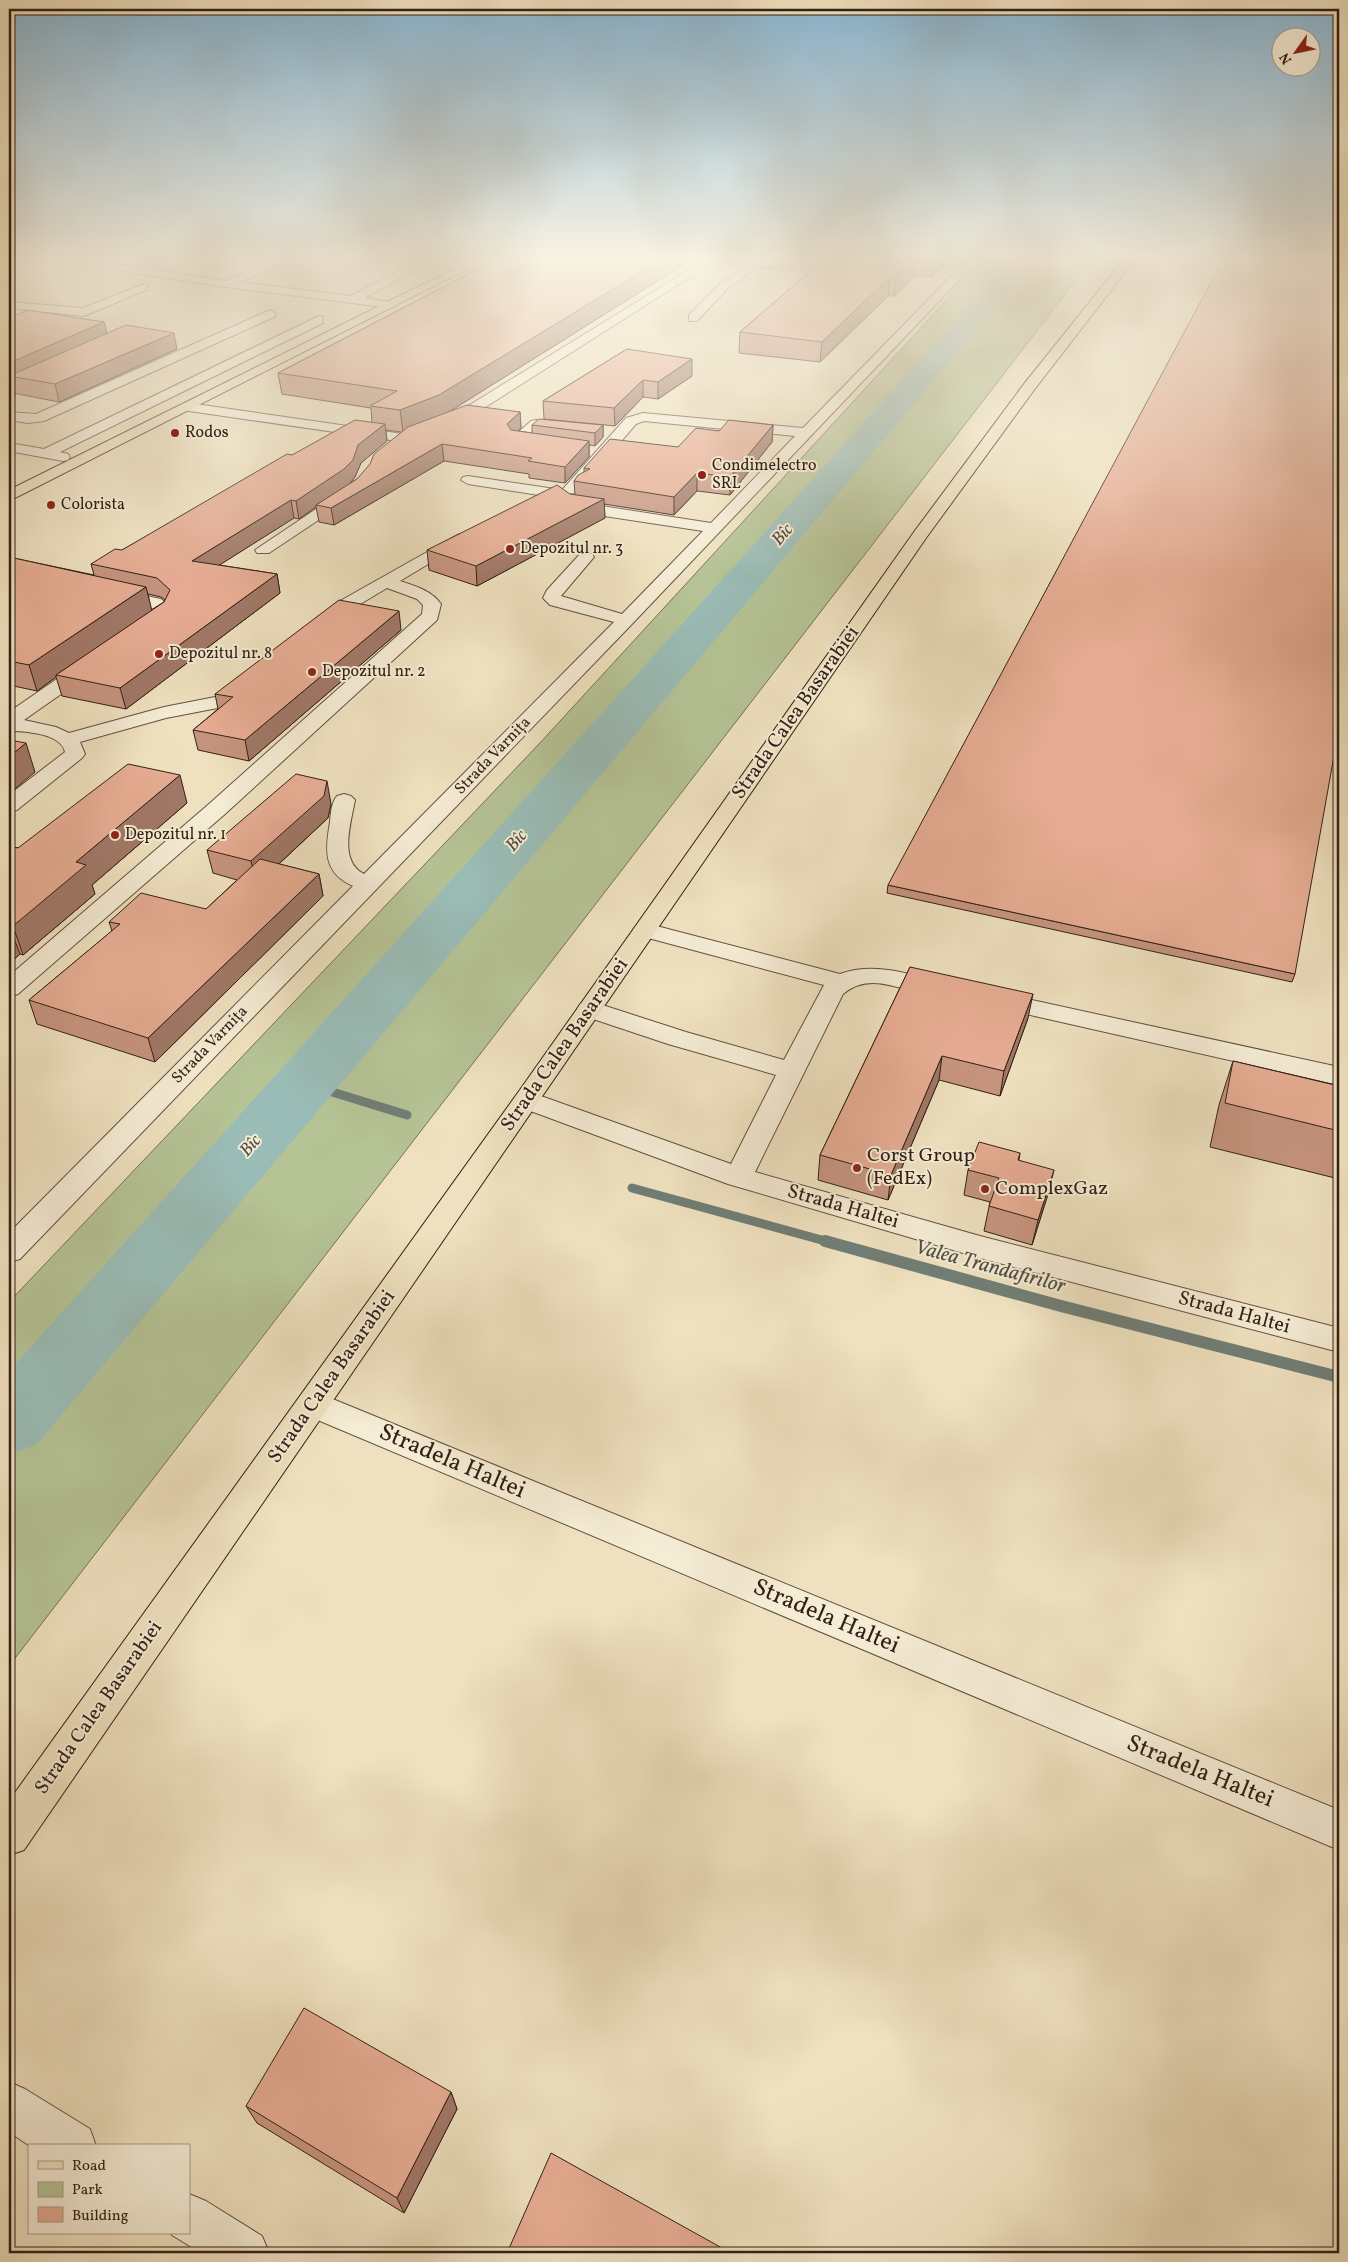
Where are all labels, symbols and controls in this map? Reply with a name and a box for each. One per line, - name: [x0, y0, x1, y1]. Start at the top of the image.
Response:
- north arrow: [1270, 28, 1320, 78]
- text: N: [1276, 49, 1297, 68]
- place label: Rodos: [185, 422, 229, 444]
- marker: Rodos: [169, 427, 181, 439]
- place label: Condimelectro SRL: [712, 455, 816, 495]
- marker: Condimelectro SRL: [696, 469, 708, 481]
- place label: Colorista: [61, 494, 125, 516]
- marker: Colorista: [45, 499, 57, 511]
- water label: Bîc: [766, 518, 800, 551]
- place label: Depozitul nr. 3: [520, 538, 623, 560]
- marker: Depozitul nr. 3: [504, 543, 516, 555]
- street label: Strada Calea Basarabiei: [726, 621, 866, 805]
- place label: Depozitul nr. 8: [169, 643, 272, 665]
- marker: Depozitul nr. 8: [153, 648, 165, 660]
- place label: Depozitul nr. 2: [322, 661, 426, 683]
- marker: Depozitul nr. 2: [306, 666, 318, 678]
- street label: Strada Varnița: [450, 712, 536, 800]
- place label: Depozitul nr. 1: [125, 824, 226, 846]
- water label: Bîc: [500, 824, 534, 857]
- marker: Depozitul nr. 1: [109, 829, 121, 841]
- street label: Strada Calea Basarabiei: [495, 953, 635, 1137]
- street label: Strada Varnița: [167, 1001, 253, 1089]
- water label: Bîc: [234, 1129, 268, 1162]
- place label: Corst Group (FedEx): [867, 1142, 975, 1193]
- marker: Corst Group (FedEx): [851, 1162, 863, 1174]
- place label: ComplexGaz: [995, 1175, 1108, 1203]
- street label: Strada Haltei: [784, 1178, 902, 1236]
- marker: ComplexGaz: [979, 1183, 991, 1195]
- water label: Valea Trandafirilor: [911, 1233, 1069, 1301]
- street label: Strada Calea Basarabiei: [262, 1285, 402, 1469]
- street label: Strada Haltei: [1175, 1285, 1293, 1341]
- street label: Stradela Haltei: [373, 1416, 531, 1508]
- street label: Stradela Haltei: [747, 1571, 905, 1663]
- street label: Strada Calea Basarabiei: [29, 1616, 169, 1800]
- street label: Stradela Haltei: [1121, 1727, 1279, 1817]
- legend: [28, 2144, 190, 2234]
- text: Road: [72, 2156, 106, 2177]
- text: Park: [72, 2180, 103, 2201]
- text: Building: [72, 2206, 129, 2227]

